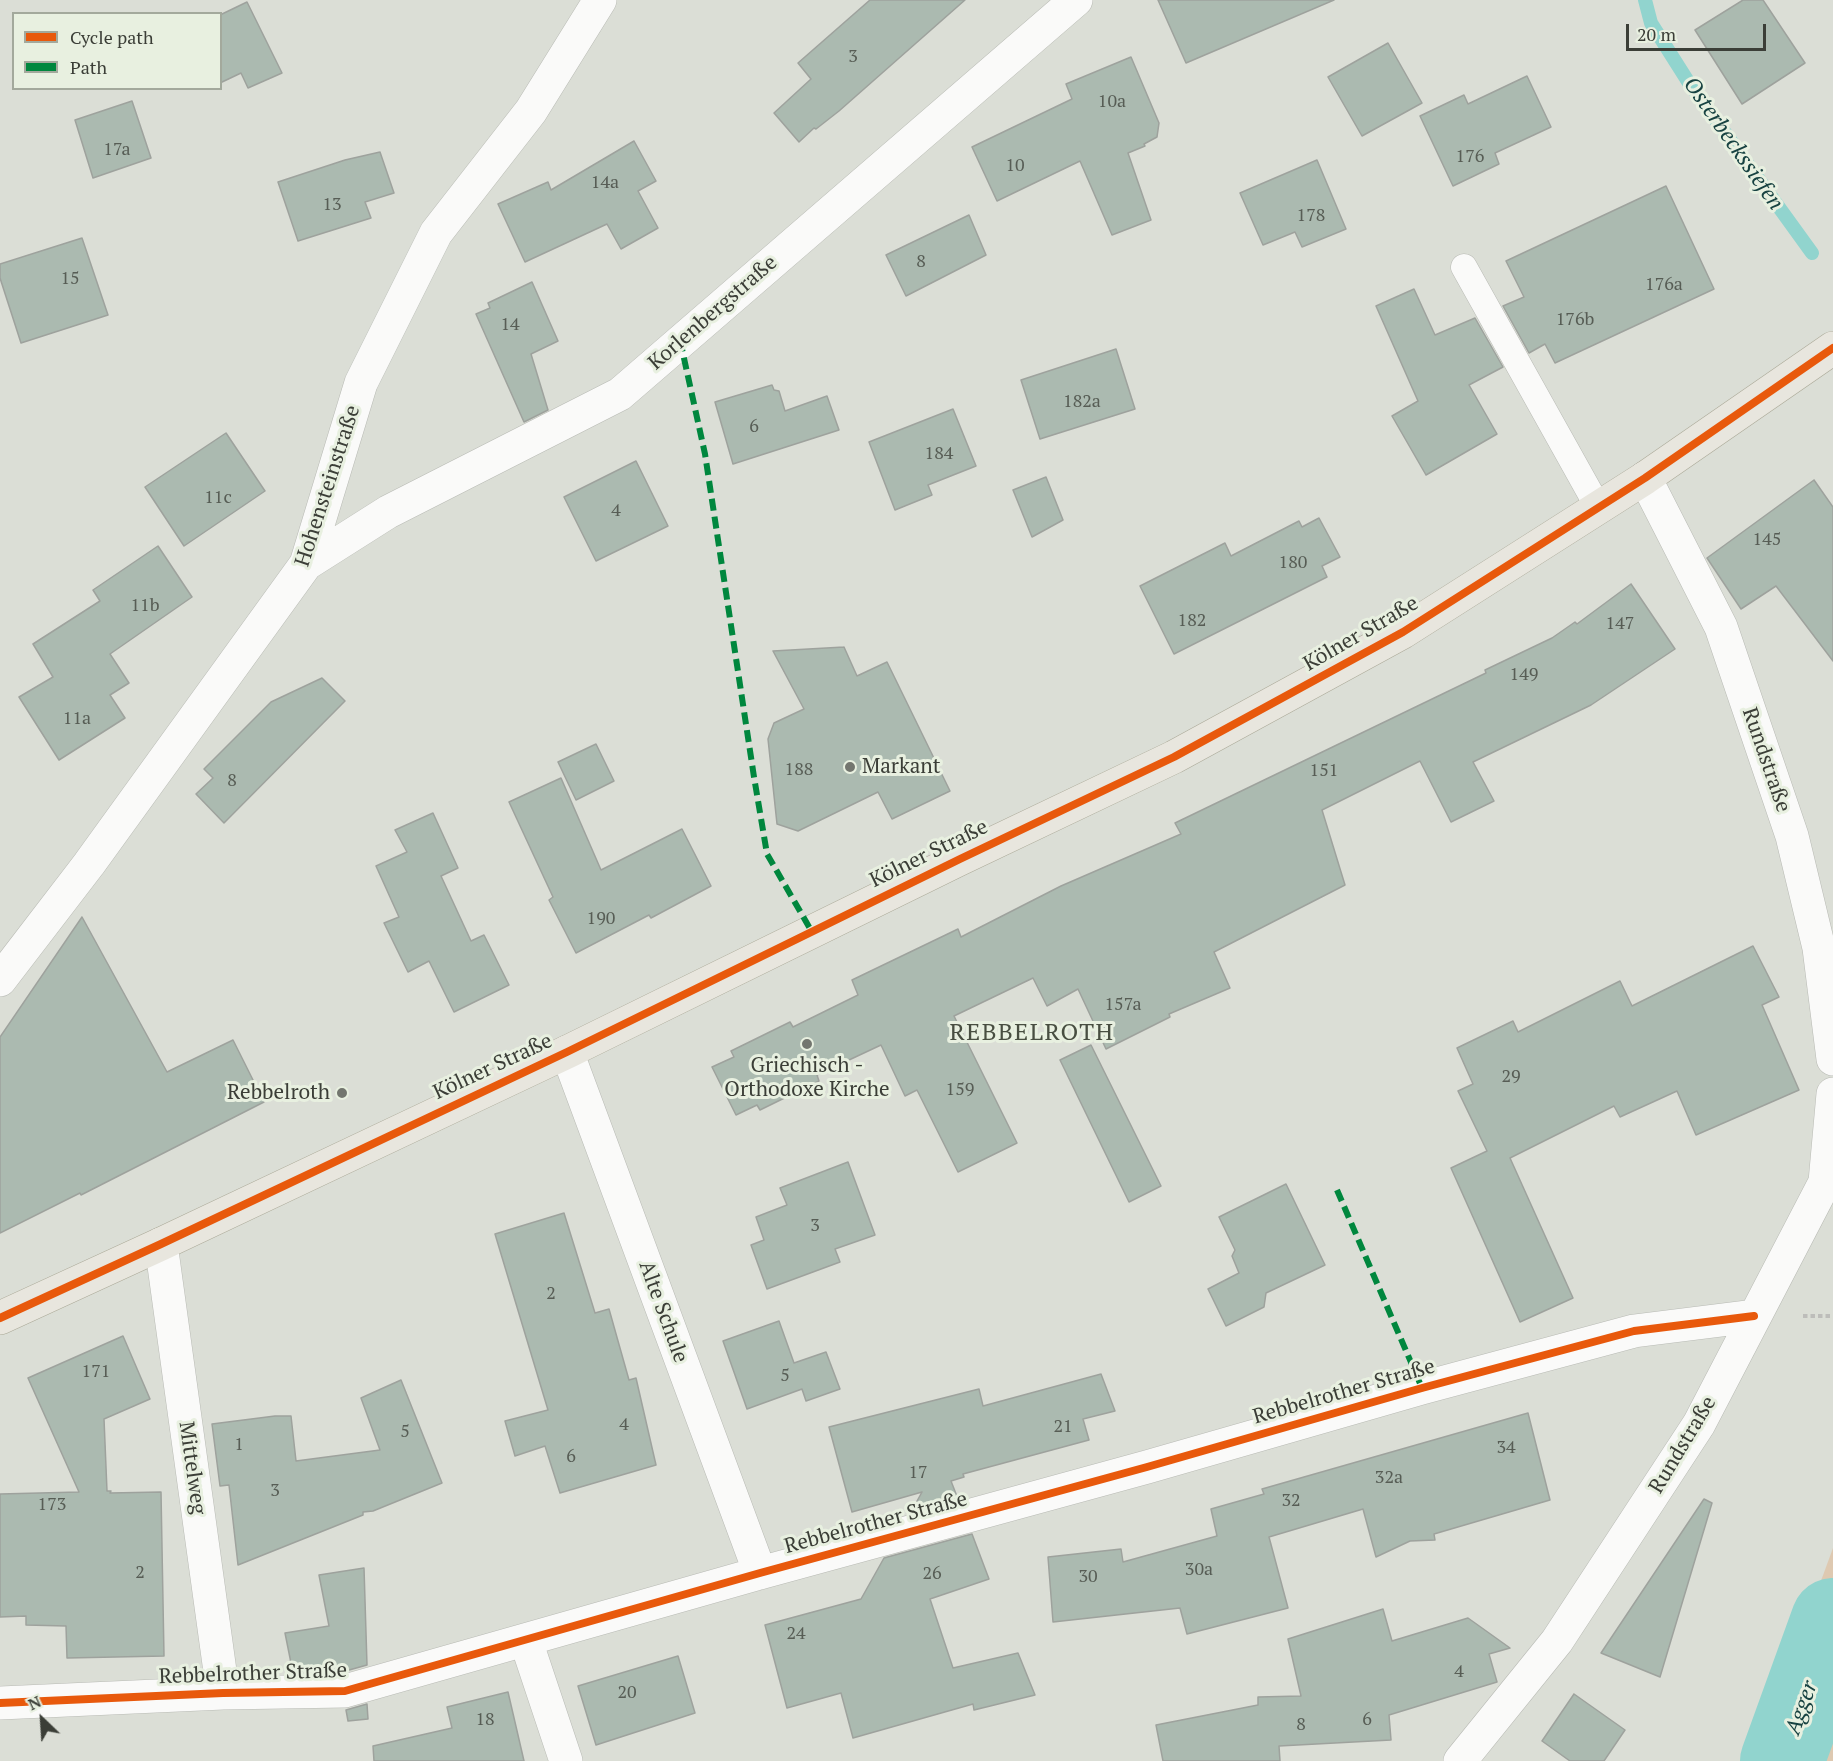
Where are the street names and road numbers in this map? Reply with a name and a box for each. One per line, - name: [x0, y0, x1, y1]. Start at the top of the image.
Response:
- street label: Korlenbergstraße: [644, 250, 782, 376]
- street label: Hohensteinstraße: [290, 402, 366, 570]
- street label: Kölner Straße: [1299, 591, 1423, 677]
- street label: Rundstraße: [1736, 704, 1796, 816]
- street label: Kölner Straße: [866, 815, 992, 893]
- street label: Kölner Straße: [430, 1028, 556, 1106]
- street label: Alte Schule: [633, 1258, 693, 1366]
- street label: Rebbelrother Straße: [1250, 1354, 1438, 1430]
- street label: Rundstraße: [1644, 1392, 1722, 1498]
- street label: Mittelweg: [173, 1420, 211, 1516]
- street label: Rebbelrother Straße: [782, 1486, 970, 1560]
- street label: Rebbelrother Straße: [158, 1658, 348, 1690]

